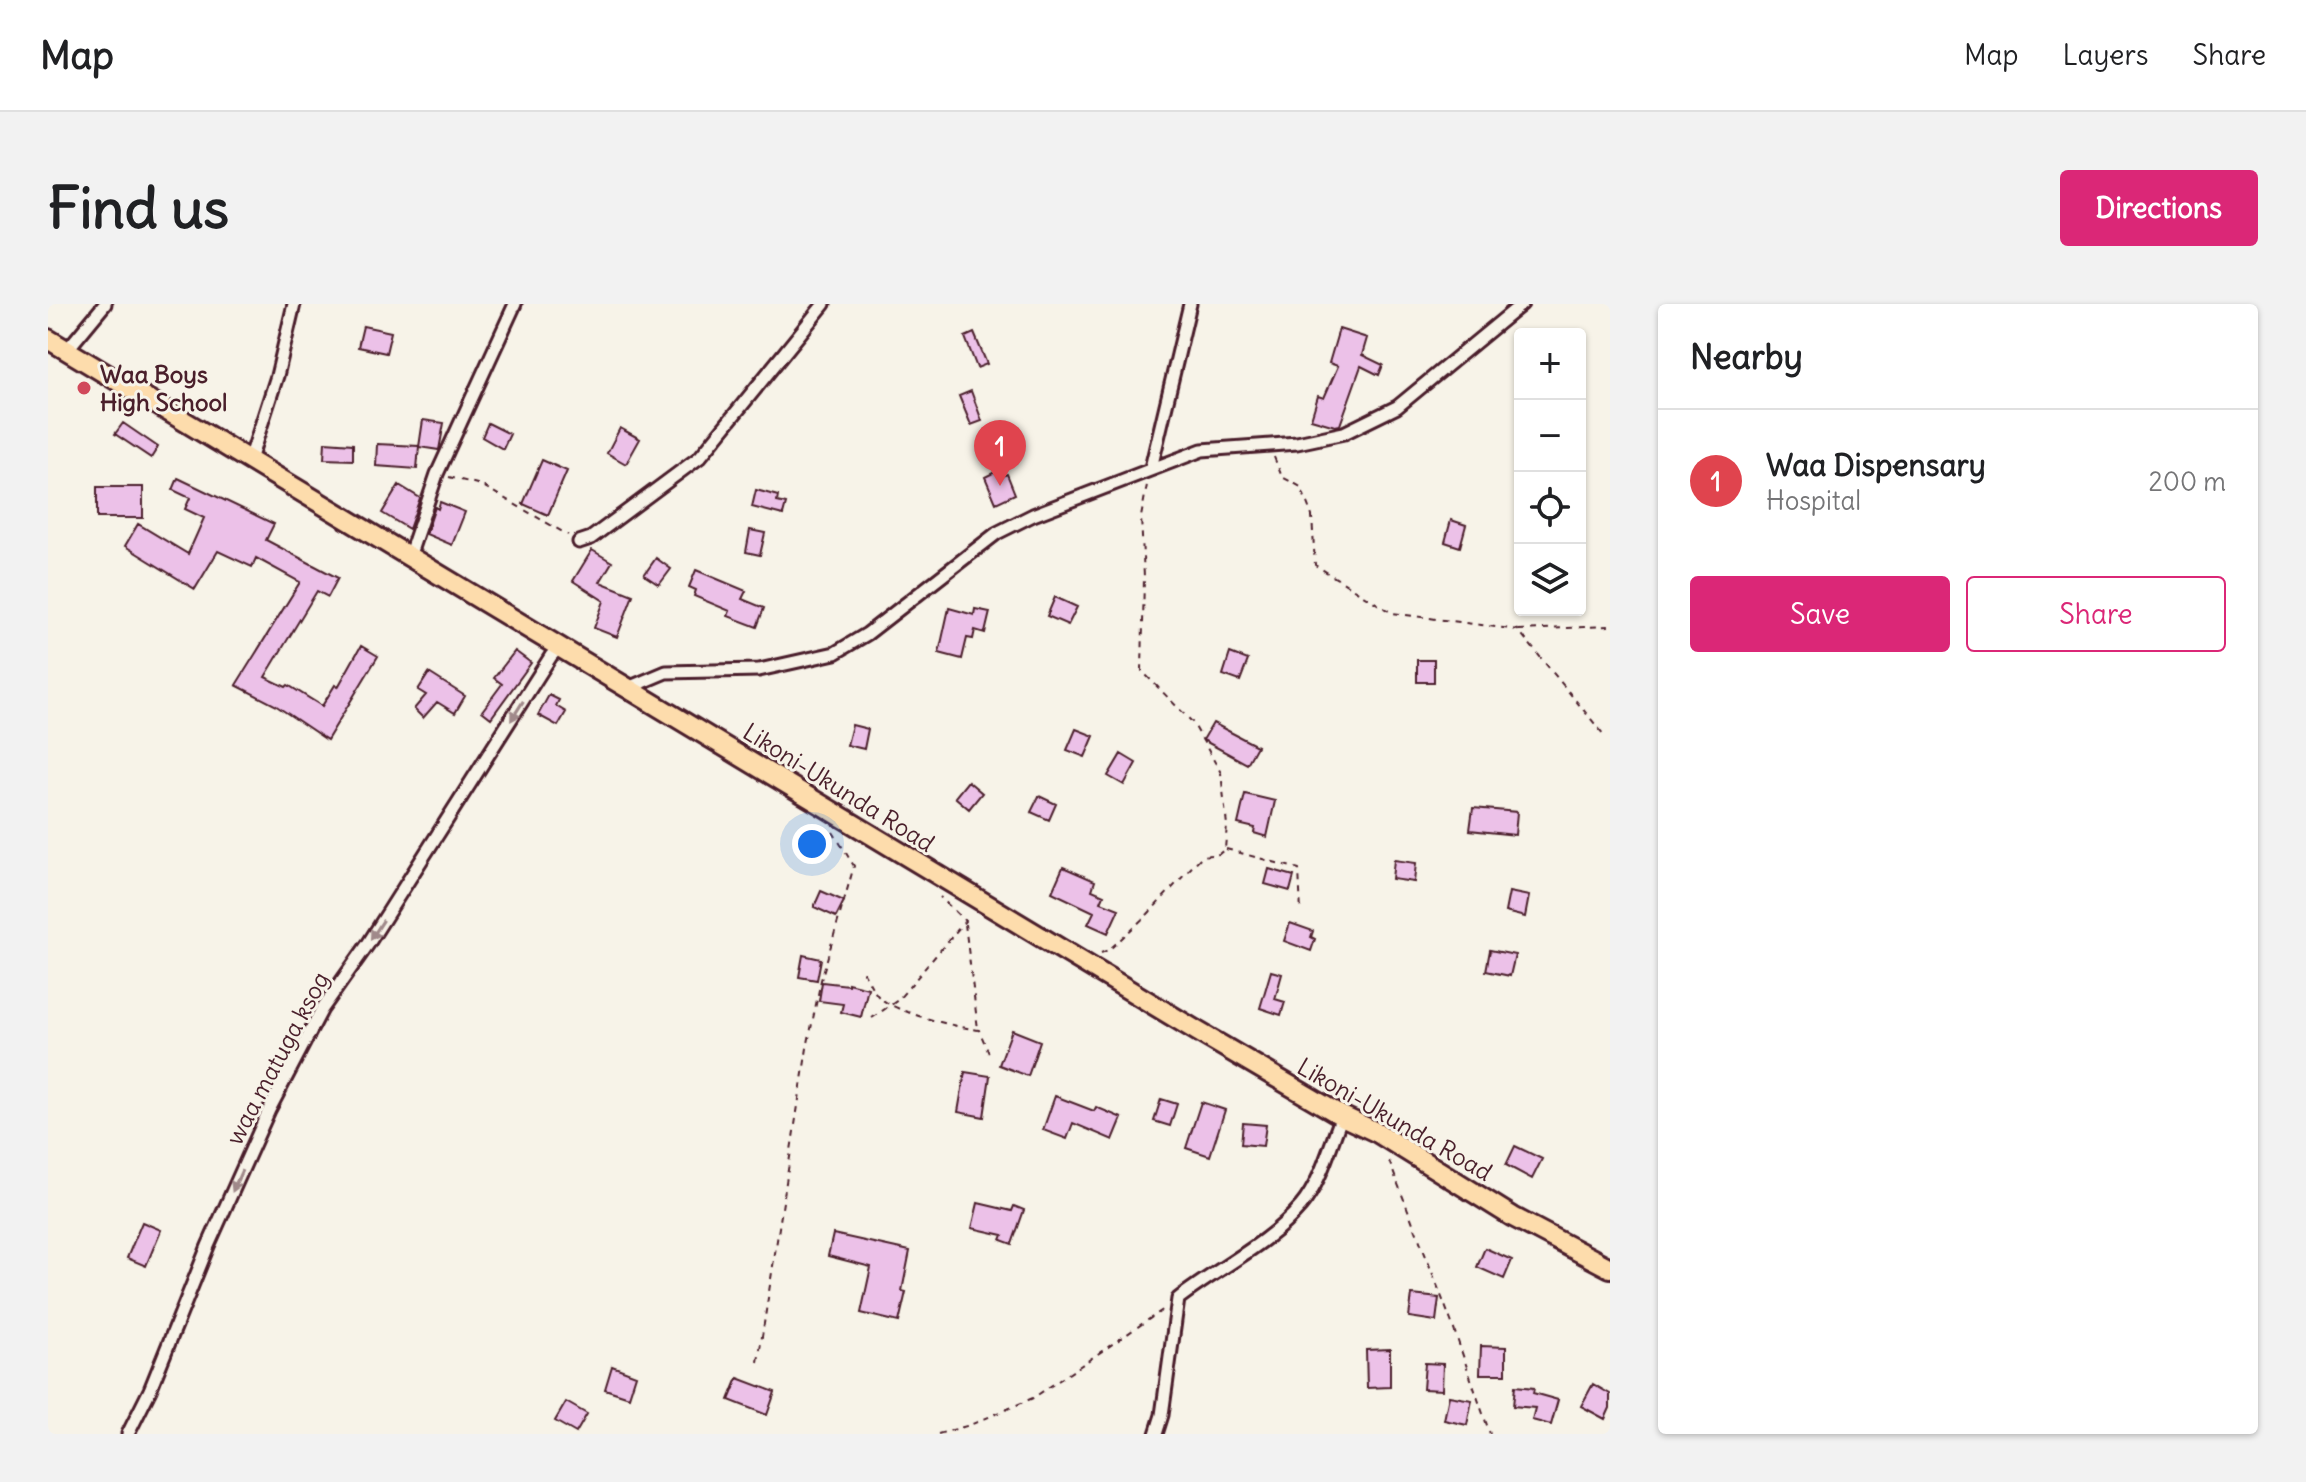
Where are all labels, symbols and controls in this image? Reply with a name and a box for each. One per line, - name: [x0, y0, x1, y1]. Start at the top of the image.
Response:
- text: Map: [40, 32, 114, 79]
- text: Map: [1964, 37, 2019, 73]
- text: Layers: [2063, 37, 2149, 73]
- text: Share: [2193, 37, 2266, 73]
- button: Directions: [2060, 170, 2258, 246]
- text: Find us: [48, 173, 229, 243]
- map controls: [1514, 328, 1586, 616]
- button: +: [1514, 328, 1586, 400]
- text: Nearby: [1690, 335, 1803, 378]
- place label: Waa Boys High School: [100, 359, 227, 417]
- marker: Waa Boys High School: [75, 379, 93, 397]
- button: −: [1514, 400, 1586, 472]
- pin: 1: [974, 420, 1026, 486]
- text: Waa Dispensary: [1766, 446, 1986, 484]
- text: 1: [1711, 465, 1721, 498]
- text: 200 m: [2149, 465, 2226, 498]
- button: locate: [1514, 472, 1586, 544]
- text: Hospital: [1766, 484, 1861, 517]
- button: layers: [1514, 544, 1586, 616]
- button: Save: [1690, 576, 1950, 652]
- button: Share: [1966, 576, 2226, 652]
- one-way arrow: [510, 700, 524, 722]
- street label: Likoni-Ukunda Road: [738, 716, 940, 858]
- your location: [792, 824, 832, 864]
- one-way arrow: [369, 920, 384, 941]
- street label: waa matuga ksog: [219, 966, 335, 1150]
- street label: Likoni-Ukunda Road: [1292, 1051, 1498, 1187]
- one-way arrow: [230, 1169, 244, 1193]

